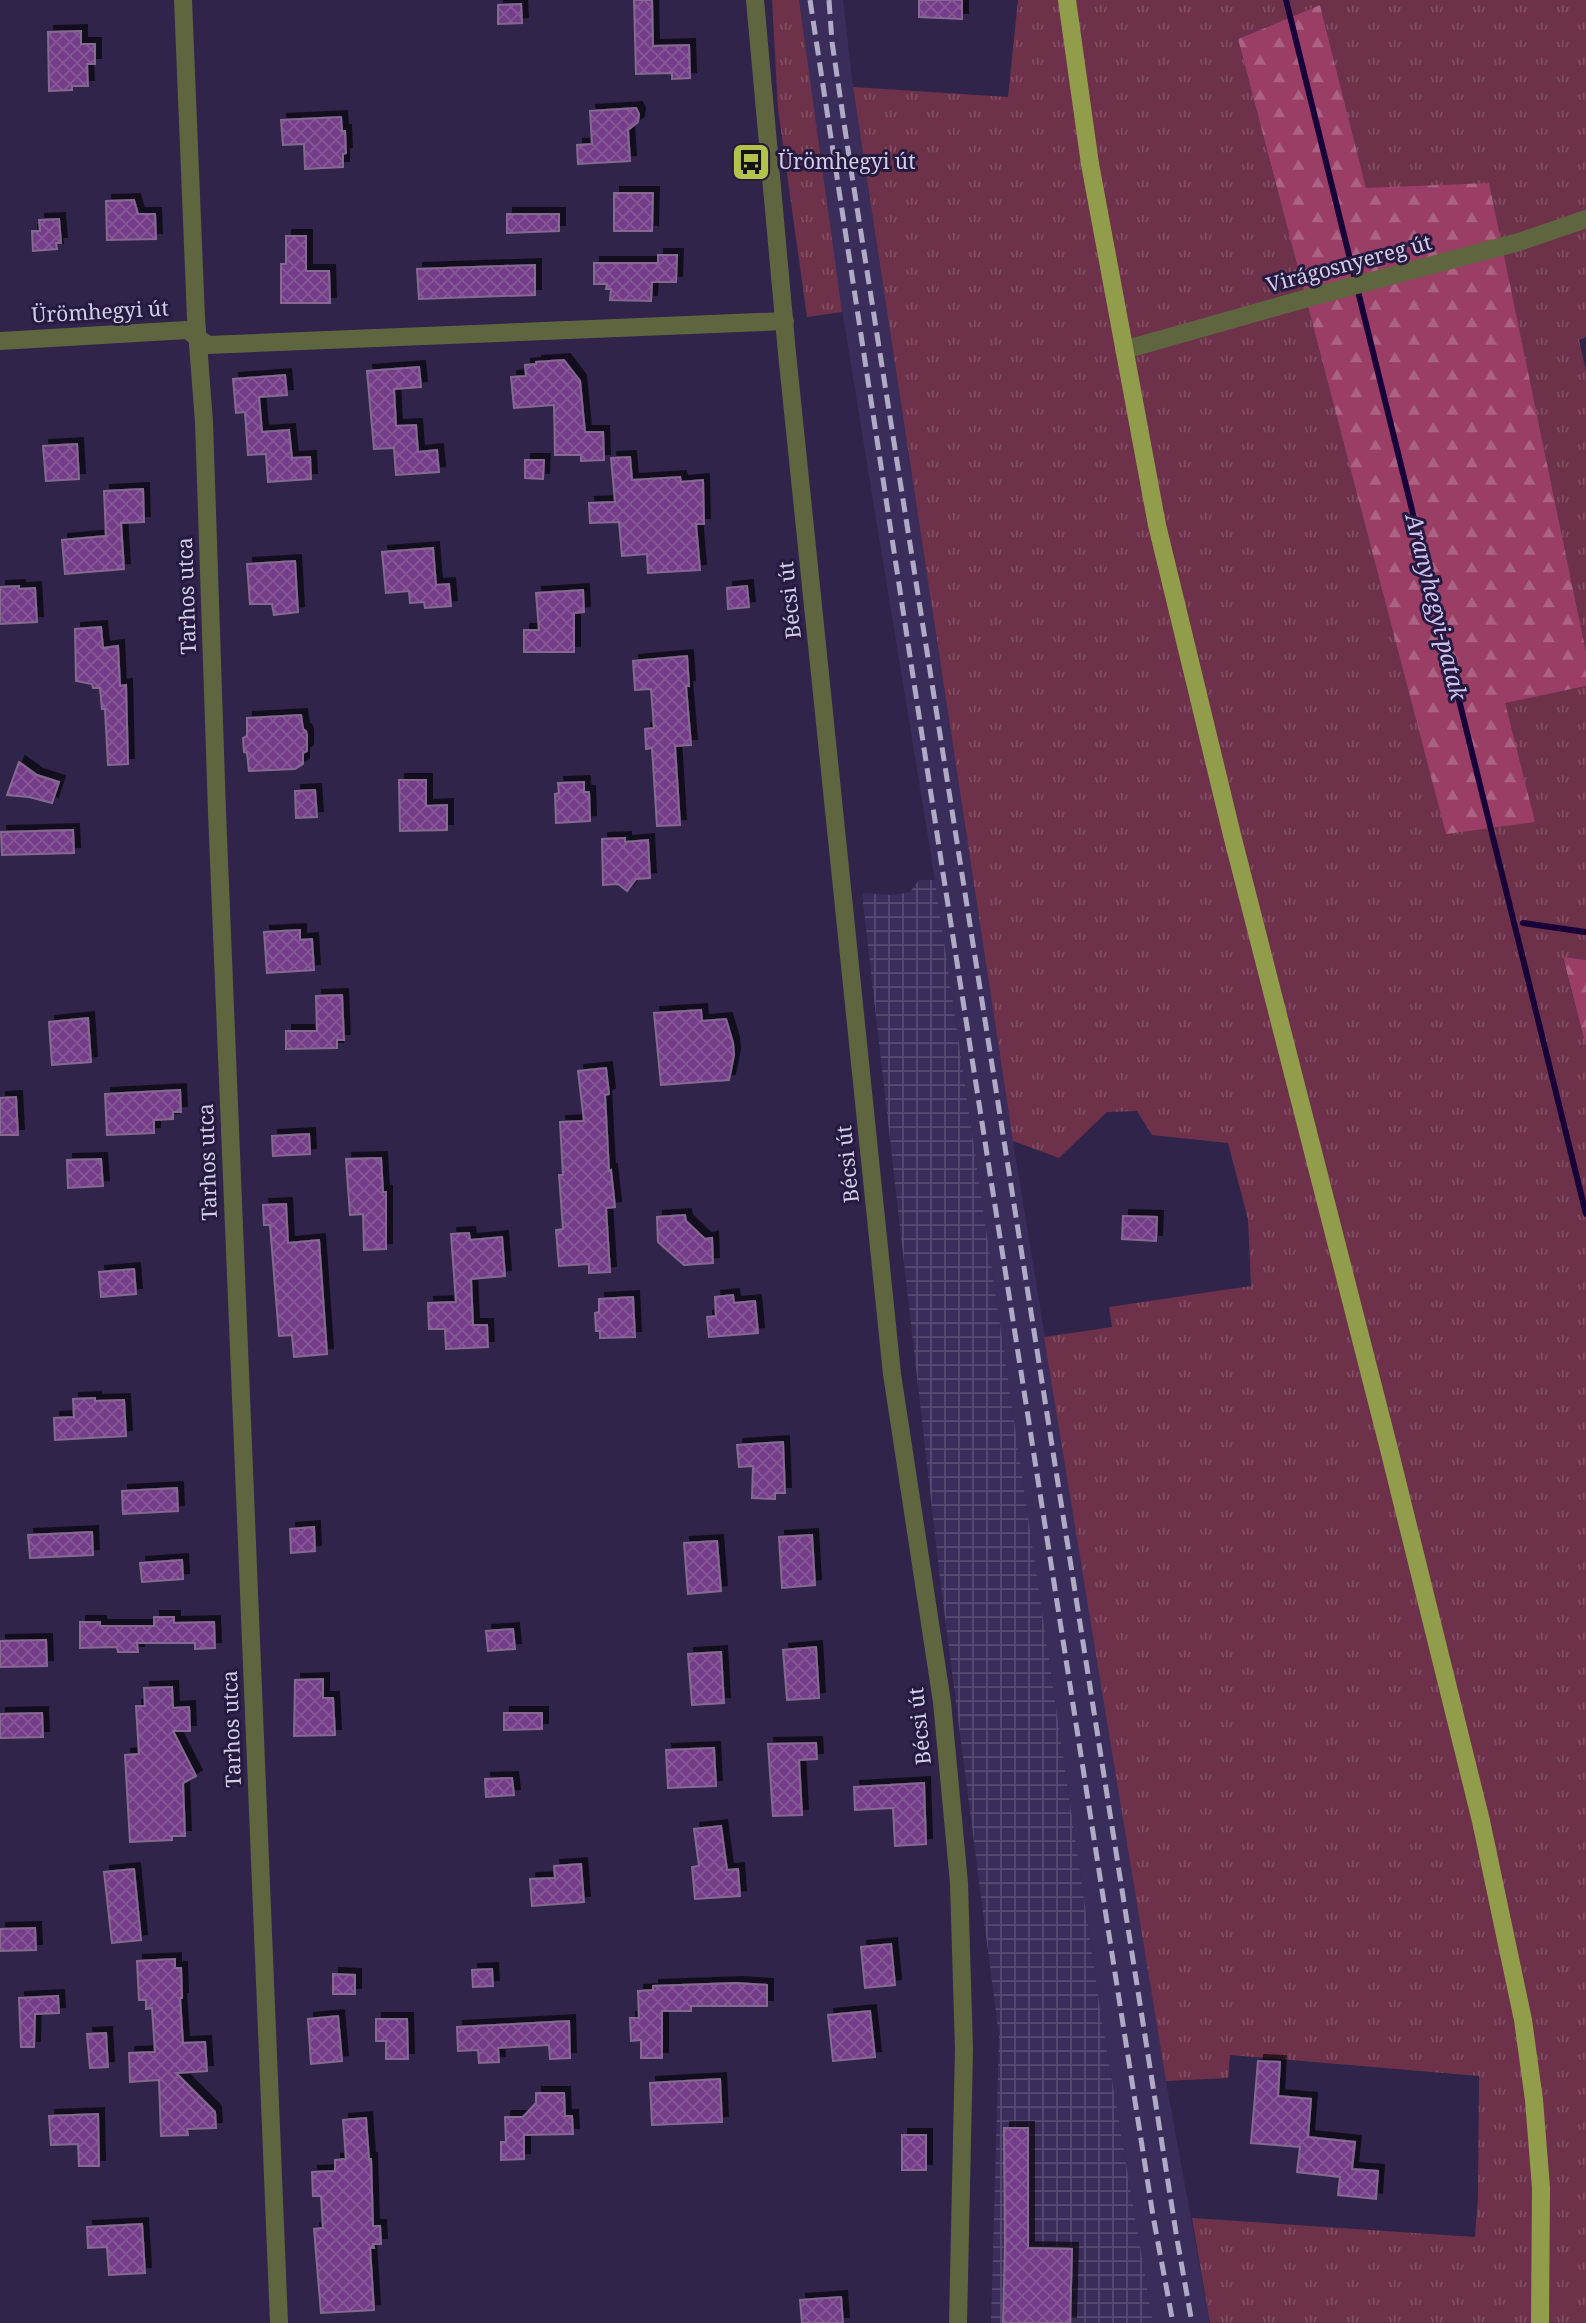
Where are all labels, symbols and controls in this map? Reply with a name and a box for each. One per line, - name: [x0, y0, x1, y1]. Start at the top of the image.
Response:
- bus stop icon: Ürömhegyi út: [730, 141, 772, 183]
- place label: Ürömhegyi út: [778, 147, 916, 175]
- street label: Virágosnyereg út: [1263, 228, 1434, 299]
- street label: Ürömhegyi út: [31, 293, 169, 329]
- water label: Aranyhegyi-patak: [1398, 508, 1476, 704]
- street label: Tarhos utca: [170, 537, 202, 655]
- street label: Bécsi út: [771, 560, 807, 640]
- street label: Tarhos utca: [191, 1103, 223, 1221]
- street label: Bécsi út: [829, 1124, 865, 1204]
- street label: Tarhos utca: [215, 1670, 247, 1788]
- street label: Bécsi út: [901, 1686, 937, 1766]

